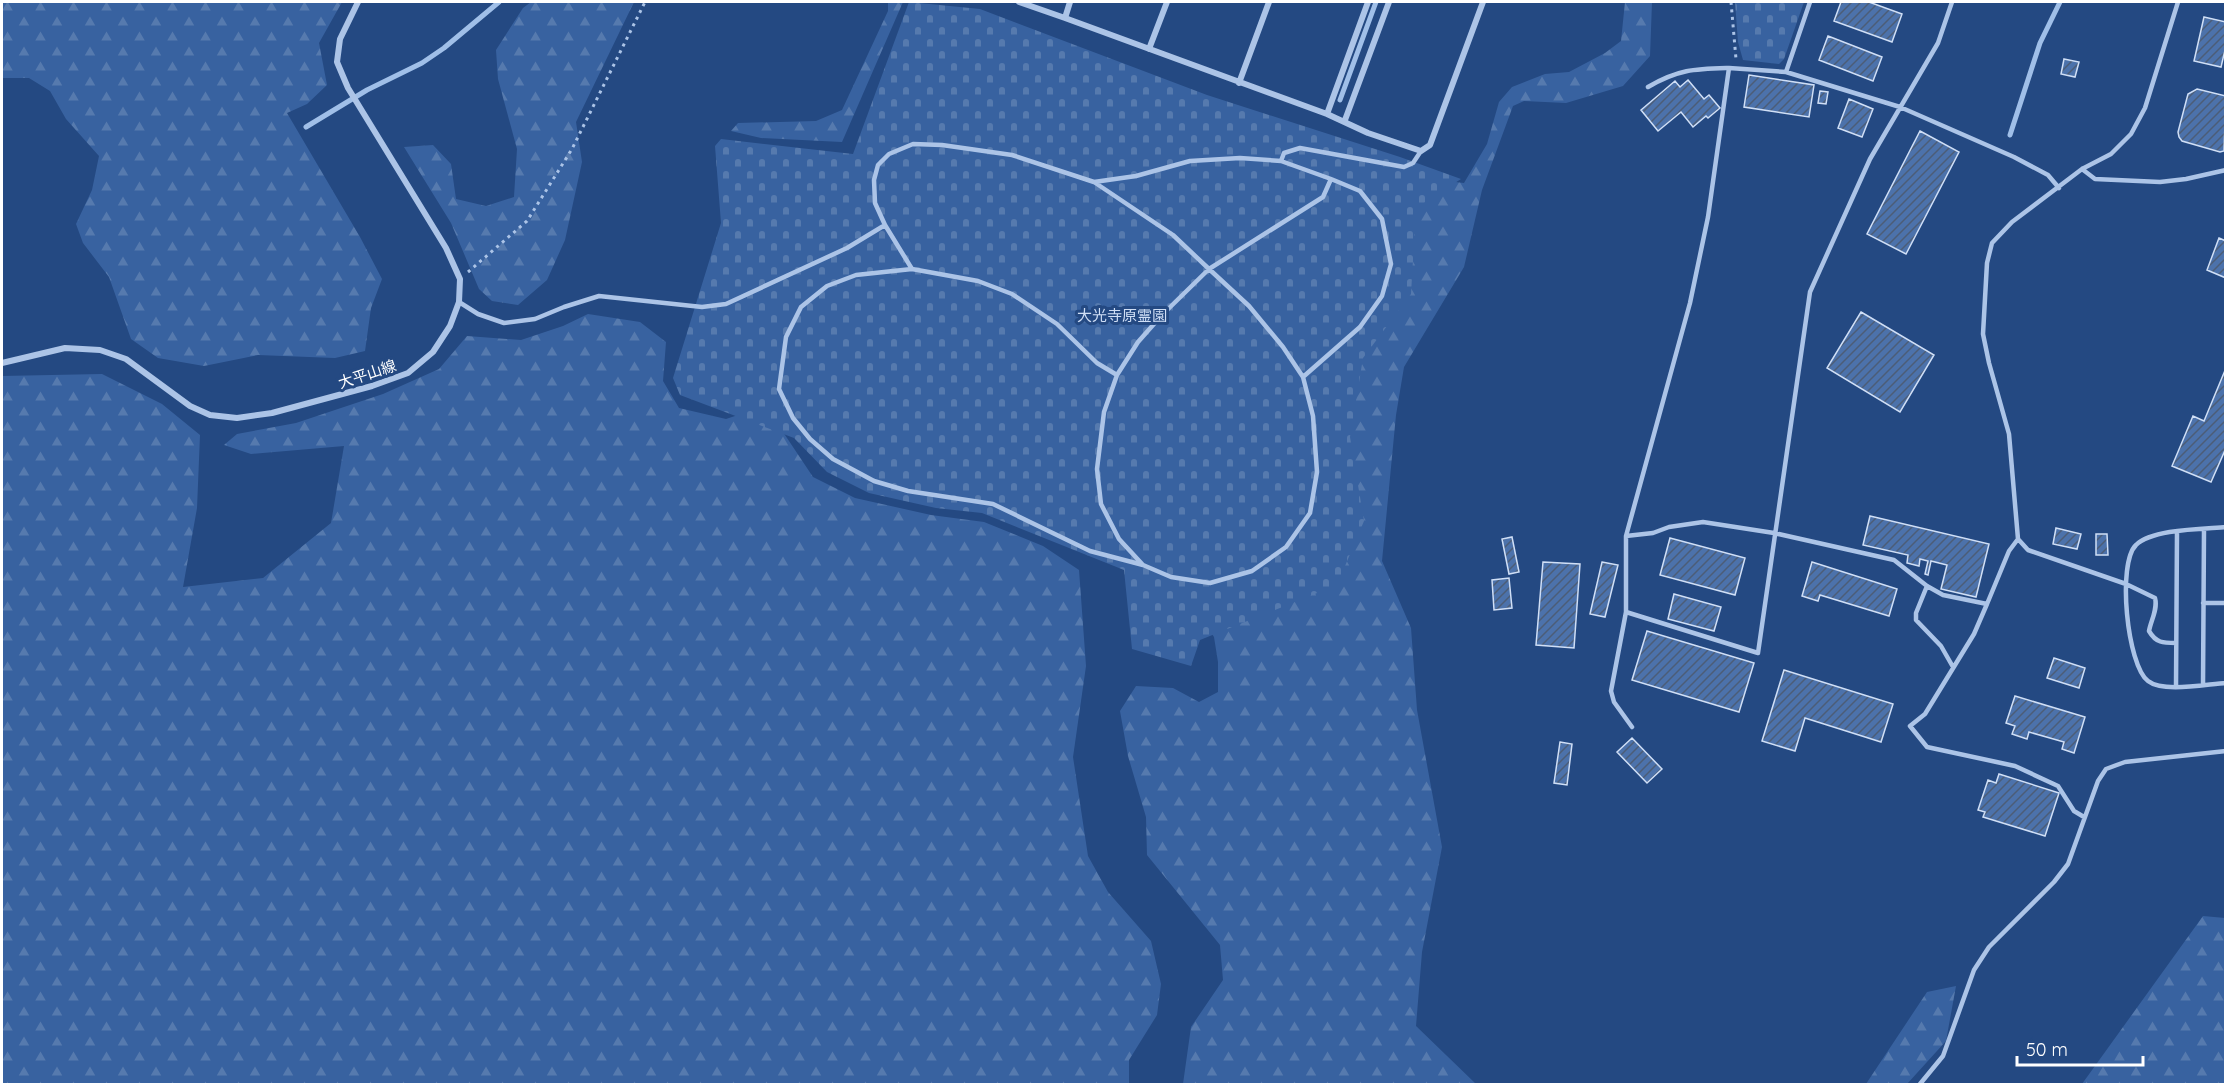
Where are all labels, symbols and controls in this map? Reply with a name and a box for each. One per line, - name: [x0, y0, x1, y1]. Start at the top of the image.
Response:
- park label: 大光寺原霊園: [1077, 306, 1167, 325]
- street label: 大平山線: [336, 356, 398, 392]
- scale bar: [2017, 1029, 2143, 1067]
- text: 50 m: [2026, 1038, 2068, 1061]

